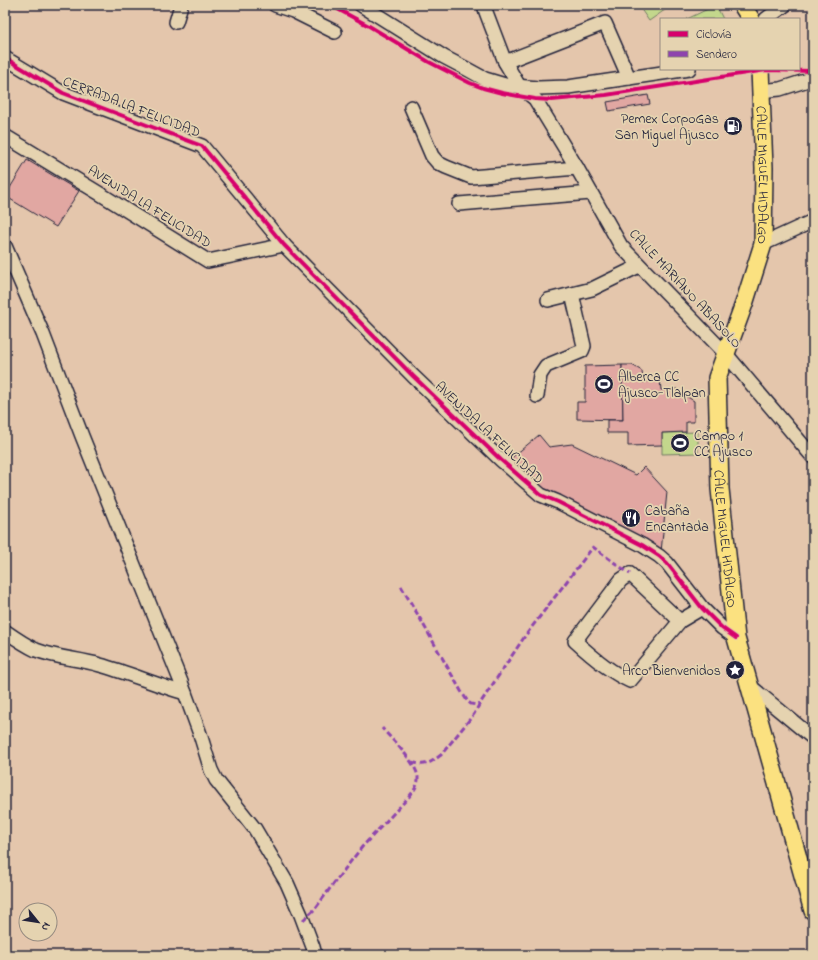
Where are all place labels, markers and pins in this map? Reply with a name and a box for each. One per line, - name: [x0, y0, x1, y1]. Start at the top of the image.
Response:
- place label: Pemex CorpoGas San Miguel Ajusco: [615, 109, 719, 147]
- fuel station icon: Pemex CorpoGas San Miguel Ajusco: [722, 115, 744, 137]
- place label: Alberca CC Ajusco-Tlalpan: [618, 367, 706, 404]
- sports icon: Alberca CC Ajusco-Tlalpan: [593, 373, 615, 395]
- place label: Campo 1 CC Ajusco: [694, 426, 752, 463]
- sports icon: Campo 1 CC Ajusco: [669, 432, 691, 454]
- place label: Cabaña Encantada: [645, 501, 709, 538]
- restaurant icon: Cabaña Encantada: [620, 507, 642, 529]
- place icon: Arco Bienvenidos: [724, 659, 746, 681]
- place label: Arco Bienvenidos: [622, 661, 721, 682]

